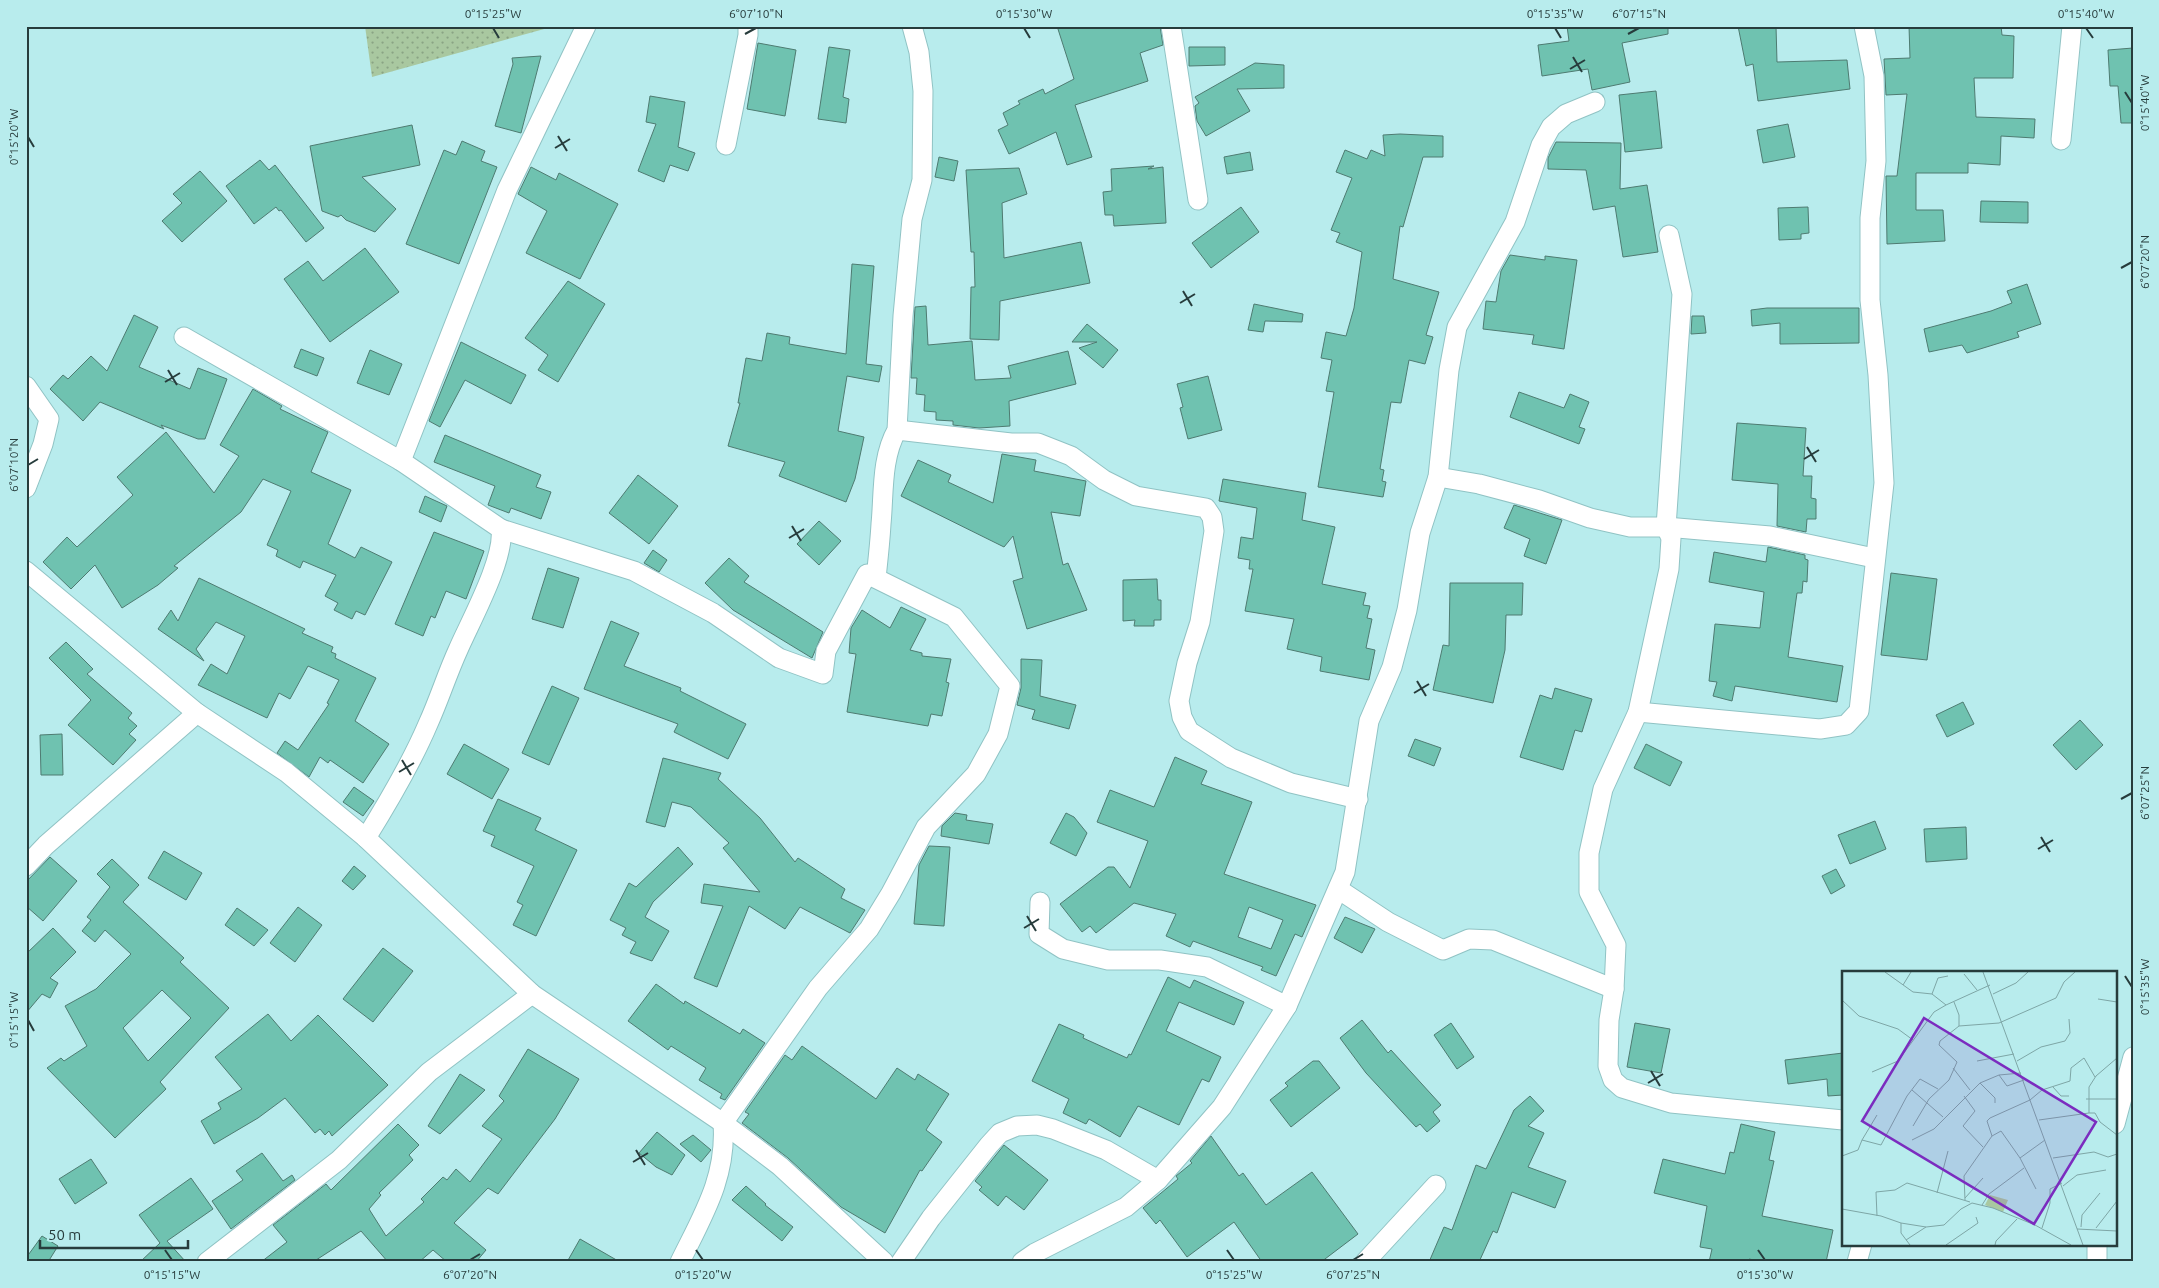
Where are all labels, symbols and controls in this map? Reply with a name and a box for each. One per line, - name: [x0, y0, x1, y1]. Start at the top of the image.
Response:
- text: 0°15'25"W: [465, 7, 521, 20]
- text: 6°07'10"N: [729, 7, 783, 20]
- text: 0°15'30"W: [996, 7, 1052, 20]
- text: 0°15'35"W: [1527, 7, 1583, 20]
- text: 6°07'15"N: [1612, 7, 1666, 20]
- text: 0°15'40"W: [2058, 7, 2114, 20]
- text: 0°15'40"W: [2138, 75, 2151, 131]
- text: 0°15'20"W: [7, 109, 20, 165]
- text: 6°07'20"N: [2138, 235, 2151, 289]
- text: 6°07'10"N: [7, 438, 20, 492]
- text: 6°07'25"N: [2138, 766, 2151, 820]
- text: 0°15'35"W: [2138, 959, 2151, 1015]
- inset map: [1842, 971, 2116, 1246]
- text: 0°15'15"W: [7, 992, 20, 1048]
- scale bar: [40, 1218, 188, 1250]
- text: 50 m: [48, 1226, 81, 1243]
- text: 0°15'15"W: [144, 1268, 200, 1281]
- text: 6°07'20"N: [443, 1268, 497, 1281]
- text: 0°15'20"W: [675, 1268, 731, 1281]
- text: 0°15'25"W: [1206, 1268, 1262, 1281]
- text: 6°07'25"N: [1326, 1268, 1380, 1281]
- text: 0°15'30"W: [1737, 1268, 1793, 1281]

